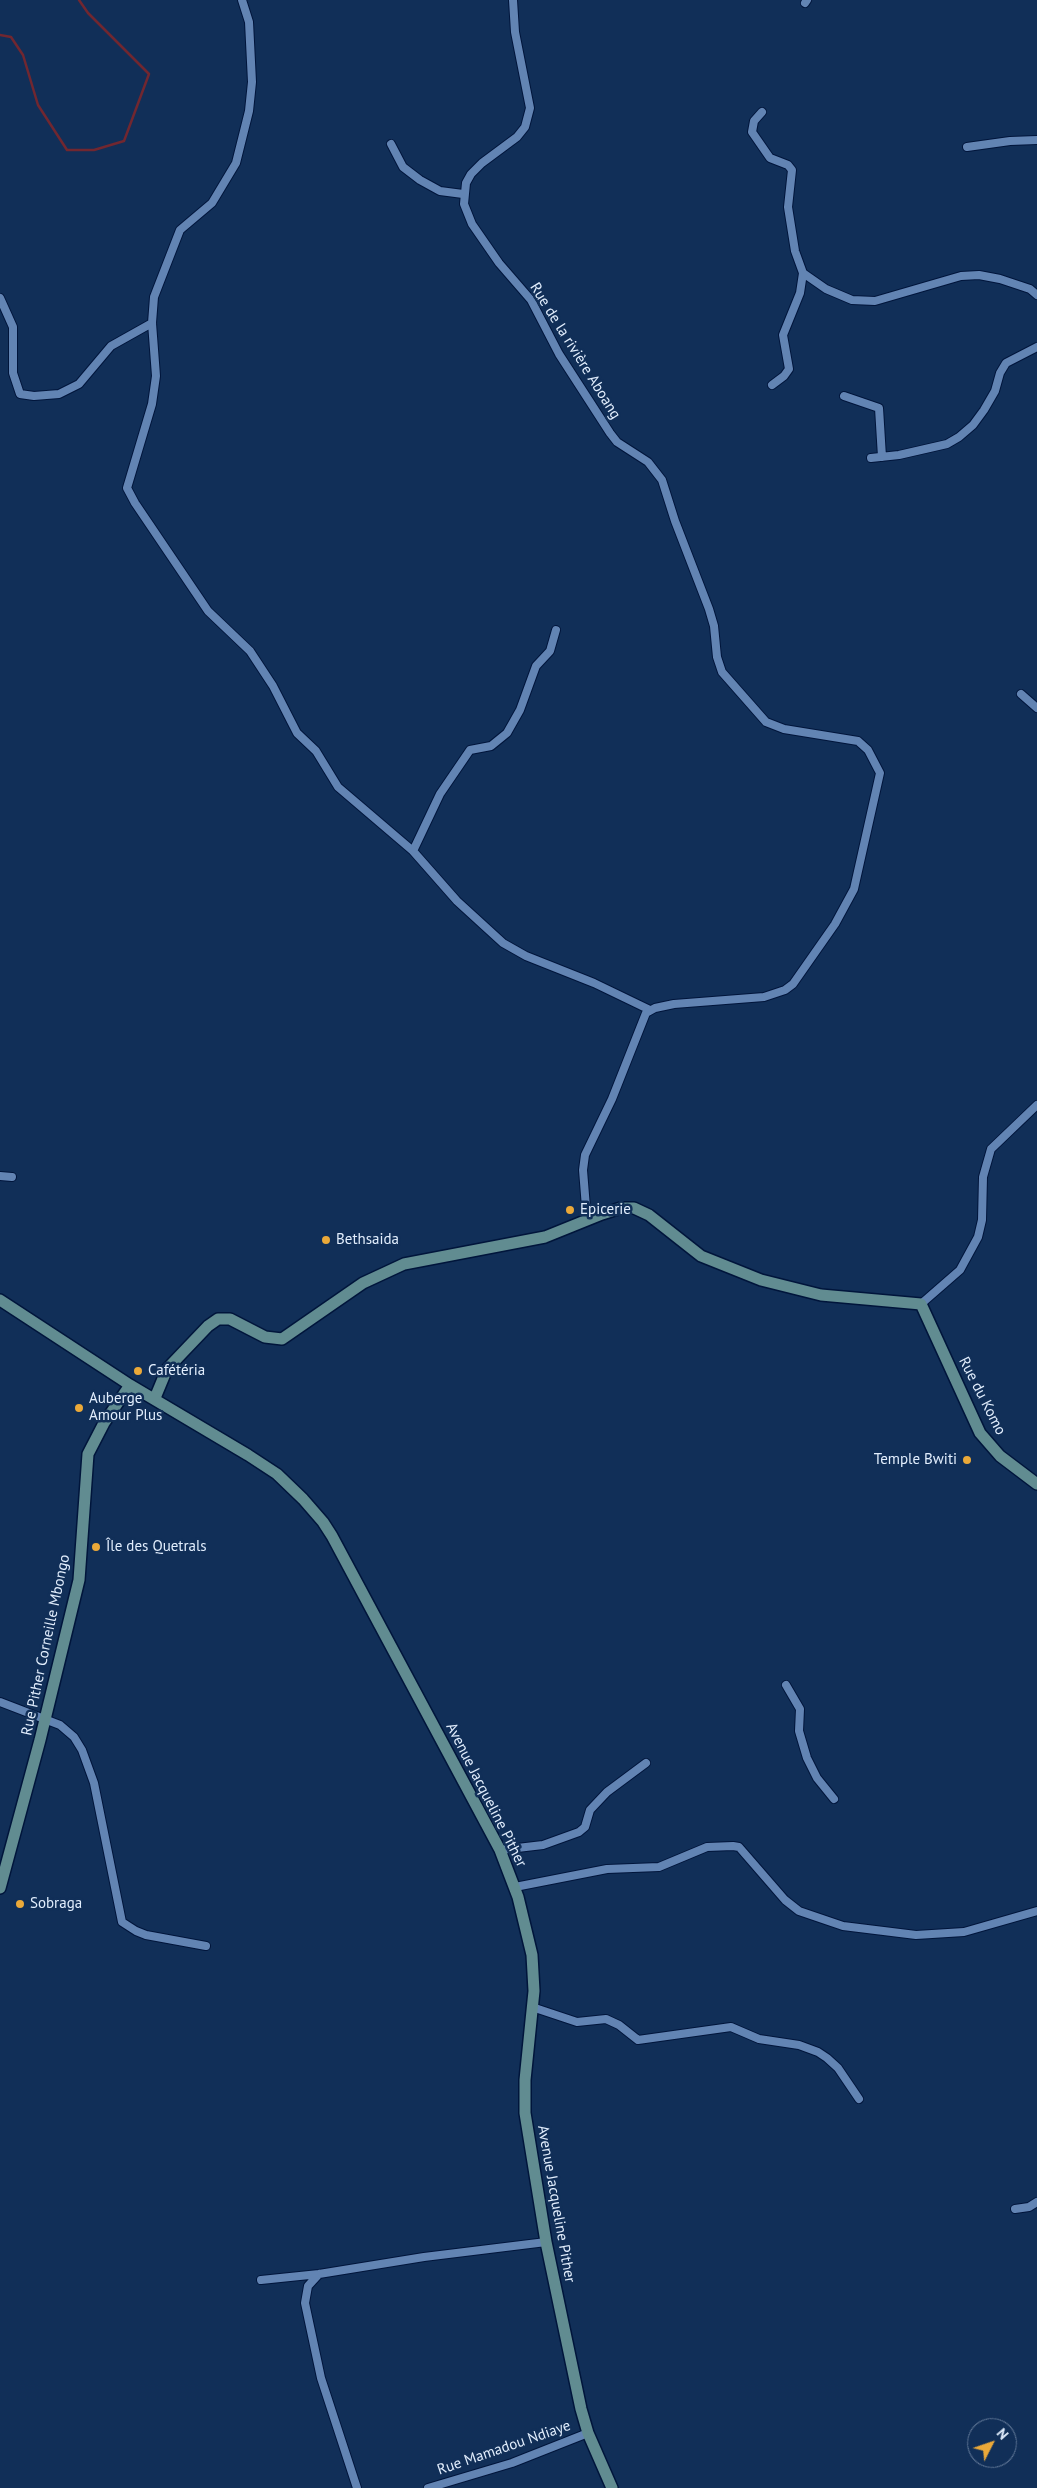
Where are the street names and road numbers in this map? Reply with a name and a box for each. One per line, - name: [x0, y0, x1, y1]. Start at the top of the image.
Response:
- street label: Rue de la rivière Aboang: [526, 280, 624, 422]
- street label: Rue du Komo: [955, 1354, 1009, 1438]
- street label: Rue Pither Corneille Mbongo: [18, 1553, 74, 1737]
- street label: Avenue Jacqueline Pither: [442, 1720, 530, 1870]
- street label: Avenue Jacqueline Pither: [533, 2124, 579, 2284]
- street label: Rue Mamadou Ndiaye: [435, 2417, 573, 2479]

